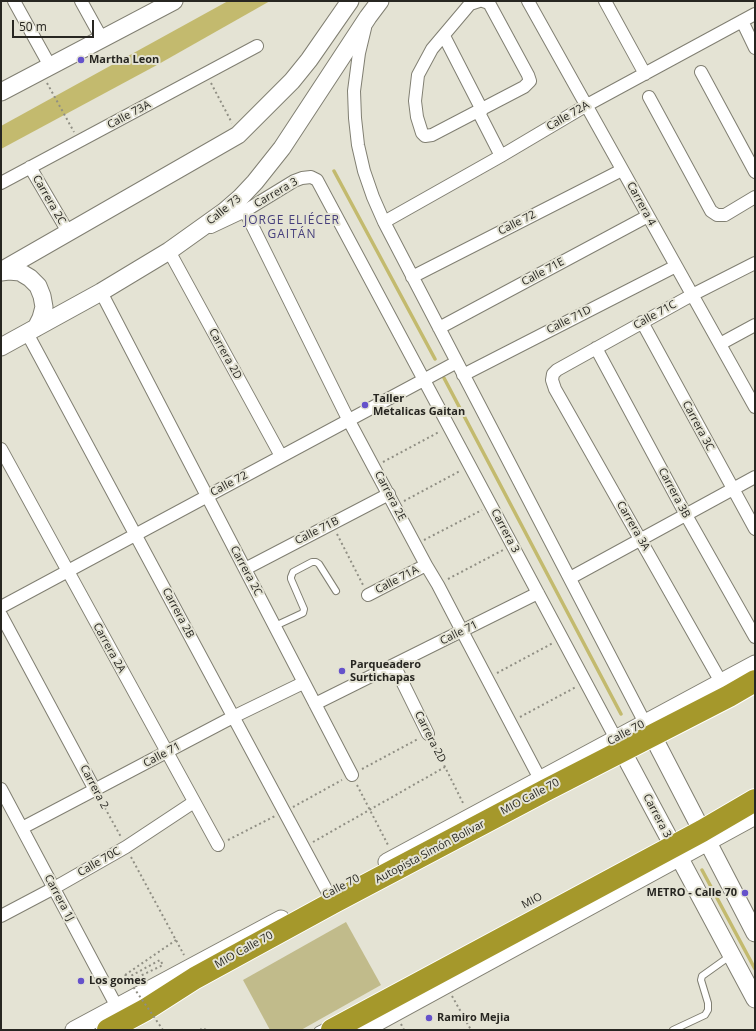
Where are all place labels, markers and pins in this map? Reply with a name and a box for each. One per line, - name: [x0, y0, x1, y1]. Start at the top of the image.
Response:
- place label: Martha Leon: [89, 53, 159, 67]
- marker: Martha Leon: [76, 55, 86, 65]
- place label: Taller Metalicas Gaitan: [373, 392, 465, 418]
- marker: Taller Metalicas Gaitan: [360, 400, 370, 410]
- place label: Parqueadero Surtichapas: [350, 658, 421, 684]
- marker: Parqueadero Surtichapas: [337, 666, 347, 676]
- place label: METRO - Calle 70: [647, 886, 737, 900]
- marker: METRO - Calle 70: [740, 888, 750, 898]
- place label: Los gomes: [89, 974, 146, 988]
- marker: Los gomes: [76, 976, 86, 986]
- place label: Ramiro Mejia: [437, 1011, 510, 1025]
- marker: Ramiro Mejia: [424, 1013, 434, 1023]

